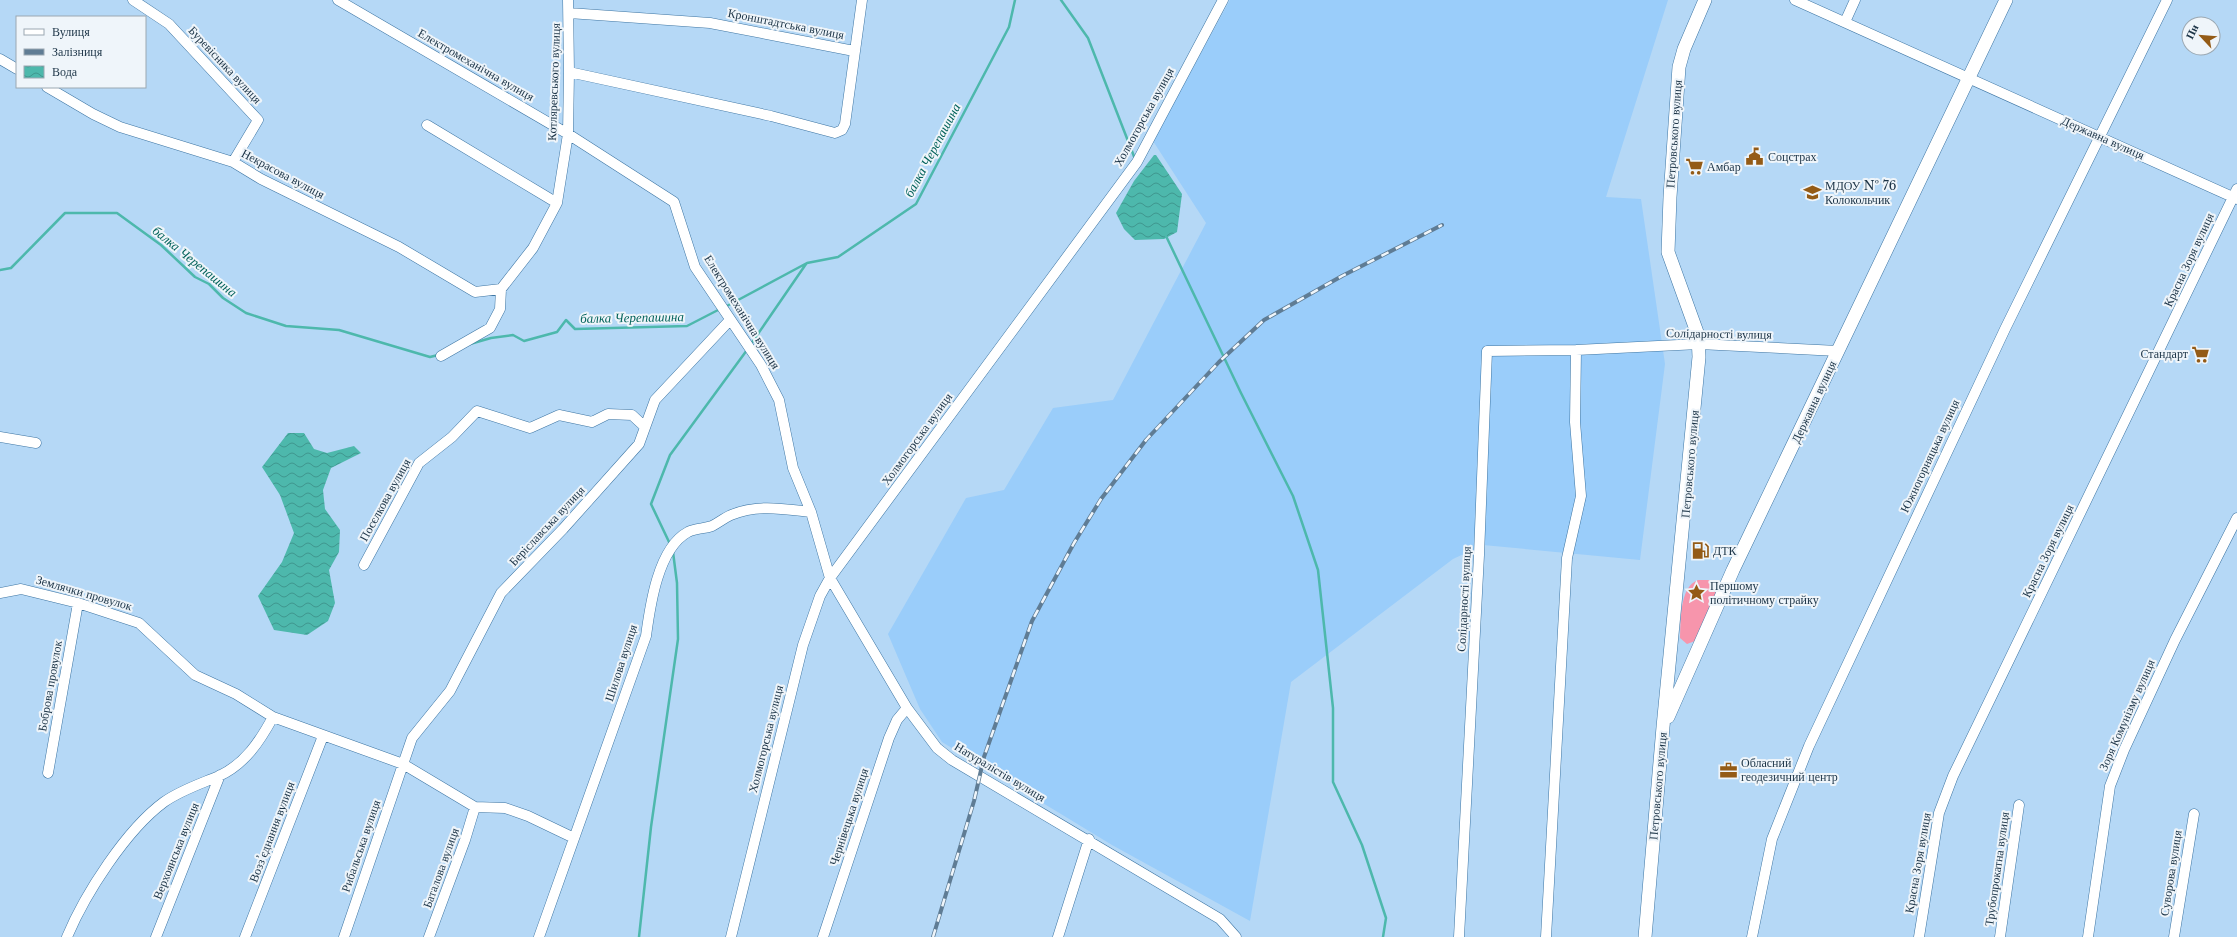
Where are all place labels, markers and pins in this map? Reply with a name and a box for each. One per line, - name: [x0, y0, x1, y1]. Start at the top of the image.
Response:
- public building icon: Соцстрах: [1745, 147, 1765, 167]
- place label: Соцстрах: [1768, 149, 1816, 164]
- supermarket icon: Амбар: [1684, 157, 1704, 177]
- place label: Амбар: [1707, 159, 1741, 174]
- place label: МДОУ № 76 Колокольчик: [1825, 178, 1897, 207]
- school or university icon: МДОУ № 76 Колокольчик: [1802, 183, 1822, 203]
- supermarket icon: Стандарт: [2191, 344, 2211, 364]
- place label: Стандарт: [2140, 346, 2189, 361]
- fuel station icon: ДТК: [1690, 541, 1710, 561]
- place label: ДТК: [1713, 543, 1738, 558]
- place label: Першому політичному страйку: [1710, 578, 1819, 607]
- place icon: Першому політичному страйку: [1687, 583, 1707, 603]
- place label: Обласний геодезичний центр: [1741, 755, 1838, 784]
- office icon: Обласний геодезичний центр: [1718, 760, 1738, 780]

